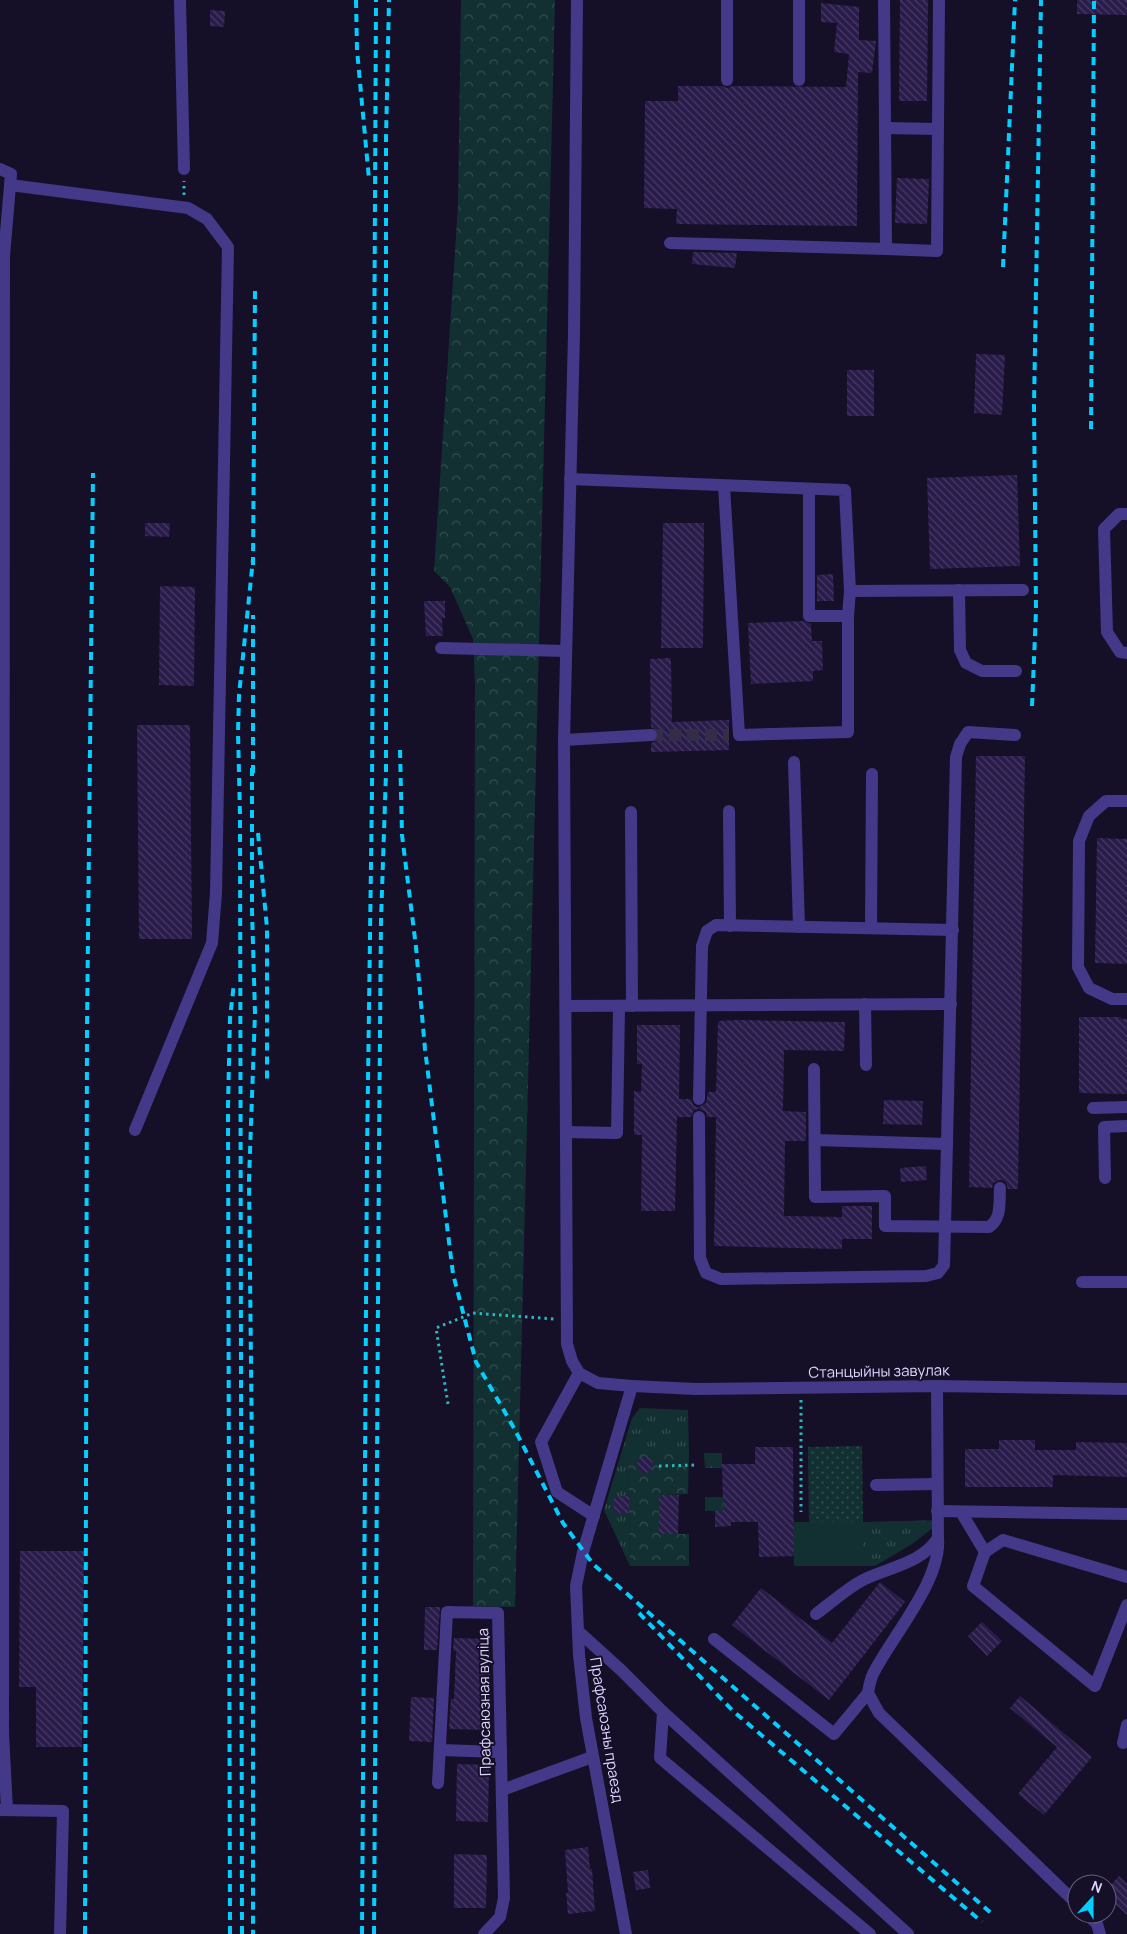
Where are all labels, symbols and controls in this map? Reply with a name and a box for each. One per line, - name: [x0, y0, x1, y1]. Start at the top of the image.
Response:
- street label: Станцыйны завулак: [808, 1359, 950, 1383]
- street label: Прафсаюзная вуліца: [472, 1628, 496, 1776]
- street label: Прафсаюзны праезд: [585, 1656, 629, 1804]
- north arrow: [1067, 1874, 1117, 1924]
- text: N: [1089, 1876, 1105, 1897]

